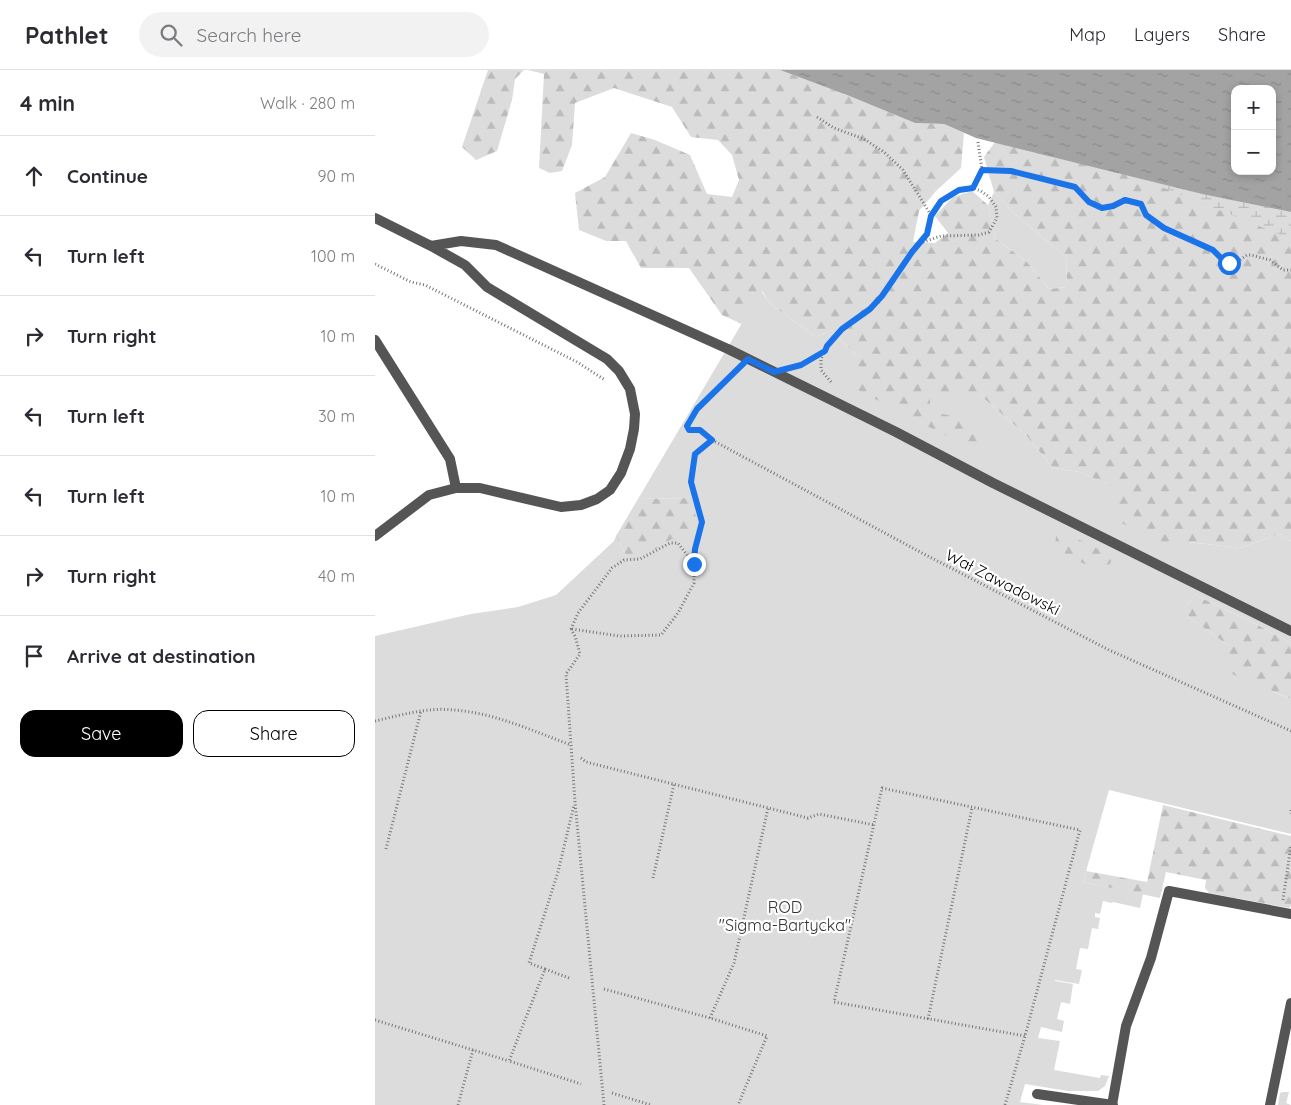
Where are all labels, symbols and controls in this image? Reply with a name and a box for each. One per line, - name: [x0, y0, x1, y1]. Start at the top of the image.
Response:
- search box: [139, 12, 489, 57]
- text: Pathlet: [25, 20, 109, 50]
- icon: search: [157, 21, 185, 49]
- text: Search here: [197, 23, 301, 47]
- text: Map: [1069, 23, 1106, 46]
- text: Layers: [1134, 23, 1190, 46]
- text: Share: [1218, 23, 1266, 46]
- map controls: [1231, 85, 1276, 175]
- button: +: [1231, 85, 1276, 130]
- text: 4 min: [20, 90, 75, 116]
- text: Walk · 280 m: [260, 93, 355, 113]
- button: −: [1231, 130, 1276, 175]
- icon: ahead: [20, 162, 48, 190]
- text: Continue: [67, 164, 148, 188]
- text: 90 m: [318, 166, 355, 186]
- icon: left: [20, 242, 48, 270]
- text: Turn left: [67, 244, 145, 268]
- text: 100 m: [311, 246, 355, 266]
- route start: [1218, 252, 1241, 275]
- icon: right: [20, 322, 48, 350]
- text: Turn right: [67, 324, 156, 348]
- text: 10 m: [321, 326, 355, 346]
- icon: left: [20, 402, 48, 430]
- text: Turn left: [67, 404, 145, 428]
- text: 30 m: [318, 406, 355, 426]
- icon: left: [20, 482, 48, 510]
- text: Turn left: [67, 484, 145, 508]
- text: 10 m: [321, 486, 355, 506]
- street label: Wał Zawadowski: [943, 545, 1063, 619]
- route end: [683, 553, 706, 576]
- icon: right: [20, 562, 48, 590]
- text: Turn right: [67, 564, 156, 588]
- text: 40 m: [318, 566, 355, 586]
- icon: arrive: [20, 642, 48, 670]
- text: Arrive at destination: [67, 644, 256, 668]
- button: Save: [20, 710, 183, 757]
- button: Share: [193, 710, 355, 757]
- park label: ROD "Sigma-Bartycka": [719, 897, 851, 935]

